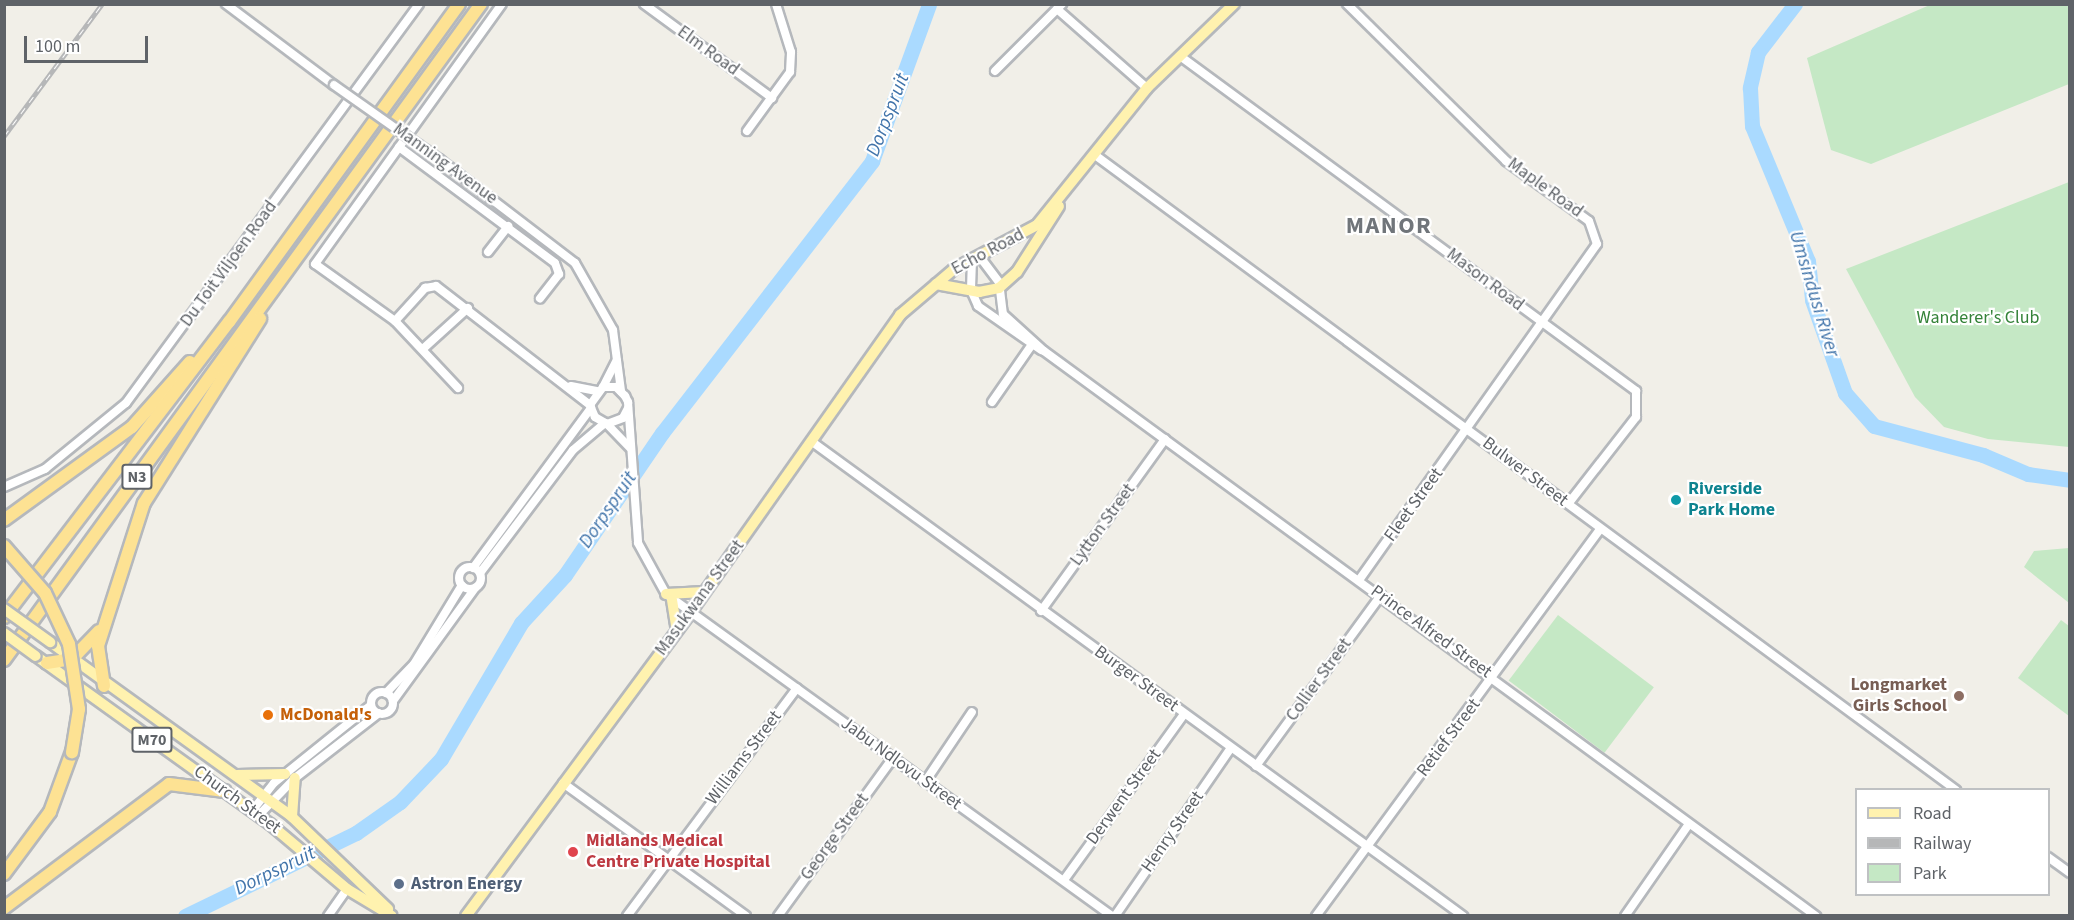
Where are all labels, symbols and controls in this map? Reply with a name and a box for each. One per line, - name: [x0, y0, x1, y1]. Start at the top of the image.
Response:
- street label: Elm Road: [673, 21, 743, 81]
- scale bar: [27, 24, 152, 62]
- text: 100 m: [35, 34, 80, 59]
- water label: Dorpspruit: [861, 70, 915, 160]
- street label: Manning Avenue: [388, 119, 502, 209]
- street label: Maple Road: [1503, 153, 1587, 223]
- street label: Du Toit Viljoen Road: [176, 197, 282, 331]
- district label: MANOR: [1346, 212, 1432, 240]
- street label: Echo Road: [948, 224, 1028, 280]
- water label: Umsindusi River: [1783, 228, 1845, 360]
- street label: Mason Road: [1442, 244, 1528, 316]
- park label: Wanderer's Club: [1917, 307, 2039, 329]
- street label: Bulwer Street: [1478, 433, 1572, 511]
- road number: N3: [120, 464, 154, 490]
- street label: Fleet Street: [1380, 464, 1448, 546]
- water label: Dorpspruit: [574, 467, 642, 553]
- place label: Riverside Park Home: [1688, 479, 1775, 522]
- street label: Lytton Street: [1066, 480, 1140, 570]
- marker: Riverside Park Home: [1669, 493, 1683, 507]
- street label: Masukwana Street: [651, 536, 749, 660]
- street label: Prince Alfred Street: [1366, 581, 1496, 683]
- street label: Collier Street: [1282, 634, 1356, 726]
- street label: Burger Street: [1090, 641, 1182, 717]
- place label: Longmarket Girls School: [1851, 675, 1947, 718]
- marker: Longmarket Girls School: [1952, 689, 1966, 703]
- street label: Retief Street: [1413, 695, 1485, 781]
- place label: McDonald's: [280, 704, 372, 726]
- street label: Williams Street: [702, 707, 786, 809]
- marker: McDonald's: [261, 708, 275, 722]
- street label: Jabu Ndlovu Street: [836, 713, 966, 815]
- road number: M70: [131, 727, 173, 753]
- street label: Derwent Street: [1082, 745, 1166, 849]
- street label: Church Street: [189, 761, 285, 839]
- street label: Henry Street: [1137, 787, 1209, 877]
- legend: [1855, 788, 2050, 896]
- street label: George Street: [796, 789, 874, 885]
- text: Road: [1913, 801, 1952, 826]
- place label: Midlands Medical Centre Private Hospital: [586, 831, 770, 874]
- text: Railway: [1913, 831, 1972, 856]
- water label: Dorpspruit: [231, 841, 319, 901]
- marker: Midlands Medical Centre Private Hospital: [564, 843, 582, 861]
- text: Park: [1913, 861, 1947, 886]
- place label: Astron Energy: [411, 873, 522, 895]
- marker: Astron Energy: [392, 877, 406, 891]

